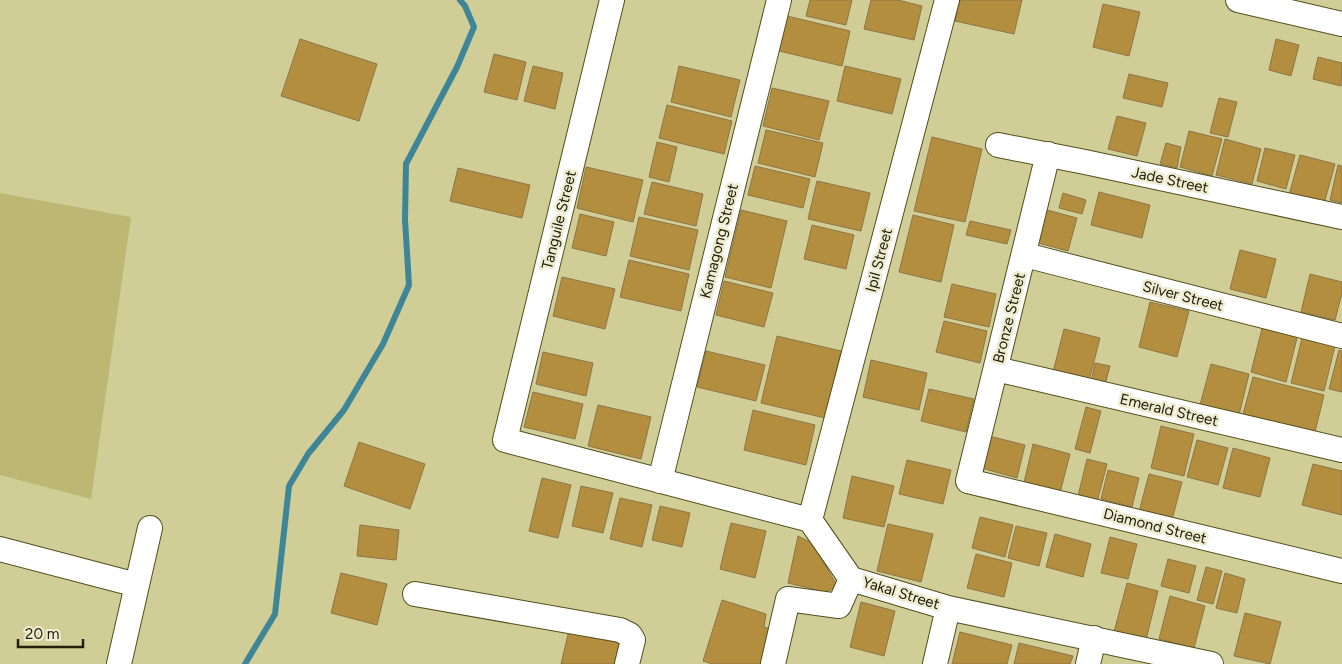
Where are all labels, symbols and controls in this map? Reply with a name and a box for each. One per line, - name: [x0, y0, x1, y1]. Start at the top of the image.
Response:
- street label: Jade Street: [1130, 163, 1210, 197]
- street label: Tanguile Street: [538, 168, 580, 271]
- street label: Kamagong Street: [696, 182, 742, 300]
- street label: Ipil Street: [862, 226, 896, 294]
- street label: Bronze Street: [989, 271, 1029, 365]
- street label: Silver Street: [1141, 277, 1226, 315]
- street label: Emerald Street: [1118, 390, 1220, 430]
- street label: Diamond Street: [1102, 504, 1209, 548]
- street label: Yakal Street: [860, 573, 942, 613]
- scale bar: [18, 616, 82, 648]
- text: 20 m: [25, 625, 59, 643]

